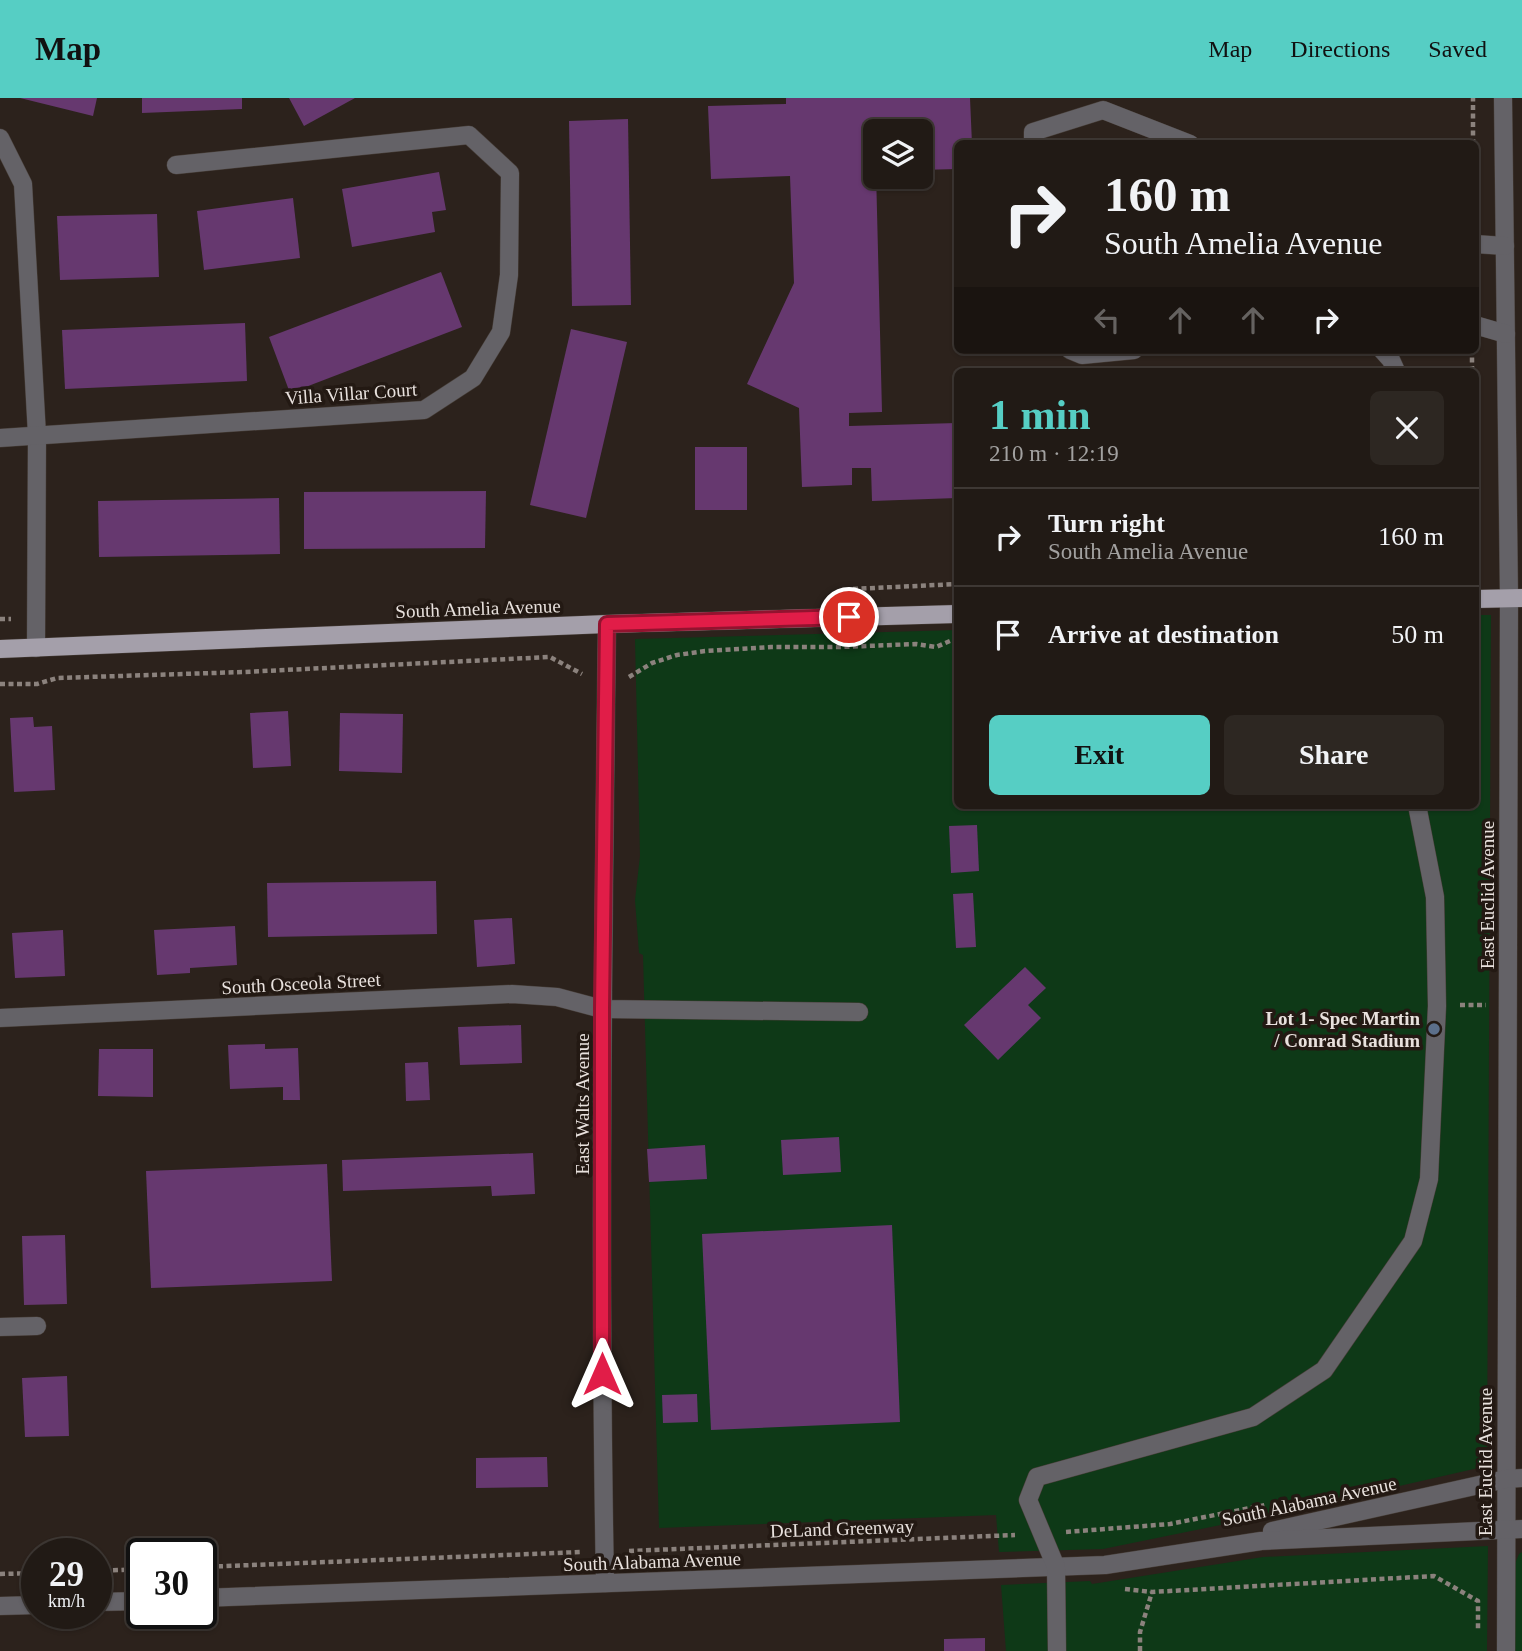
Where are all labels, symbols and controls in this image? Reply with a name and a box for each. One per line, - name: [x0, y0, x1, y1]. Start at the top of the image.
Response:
- text: Map: [35, 31, 101, 67]
- text: Map: [1208, 36, 1252, 62]
- text: Directions: [1290, 36, 1390, 62]
- text: Saved: [1428, 36, 1487, 62]
- map controls: [863, 119, 933, 189]
- button: layers: [863, 119, 933, 189]
- text: 160 m: [1104, 167, 1231, 222]
- icon: right: [989, 168, 1080, 259]
- text: South Amelia Avenue: [1104, 225, 1382, 261]
- icon: left: [1088, 301, 1126, 339]
- icon: ahead: [1161, 301, 1199, 339]
- icon: ahead: [1234, 301, 1272, 339]
- icon: right: [1307, 301, 1345, 339]
- street label: Villa Villar Court: [284, 378, 419, 409]
- button: close: [1370, 391, 1444, 465]
- text: 1 min: [989, 392, 1091, 438]
- text: 210 m · 12:19: [989, 441, 1119, 466]
- text: Turn right: [1048, 509, 1165, 538]
- icon: right: [989, 518, 1027, 556]
- text: 160 m: [1378, 522, 1444, 551]
- text: South Amelia Avenue: [1048, 539, 1248, 564]
- pin: [819, 587, 879, 647]
- street label: South Amelia Avenue: [395, 595, 561, 622]
- icon: arrive: [830, 598, 868, 636]
- icon: arrive: [989, 616, 1027, 654]
- text: Arrive at destination: [1048, 620, 1279, 649]
- text: 50 m: [1391, 620, 1444, 649]
- button: Exit: [989, 715, 1210, 795]
- button: Share: [1224, 715, 1444, 795]
- street label: East Euclid Avenue: [1477, 821, 1498, 969]
- street label: South Osceola Street: [221, 969, 382, 998]
- place label: Lot 1- Spec Martin / Conrad Stadium: [1265, 1008, 1420, 1051]
- marker: Lot 1- Spec Martin / Conrad Stadium: [1426, 1021, 1442, 1037]
- street label: East Walts Avenue: [572, 1033, 593, 1175]
- position arrow: [565, 1337, 639, 1411]
- street label: East Euclid Avenue: [1475, 1388, 1496, 1536]
- street label: South Alabama Avenue: [1220, 1473, 1398, 1530]
- street label: DeLand Greenway: [770, 1515, 915, 1542]
- speed limit sign: 30: [126, 1538, 217, 1629]
- street label: South Alabama Avenue: [563, 1548, 741, 1575]
- text: 29: [49, 1555, 84, 1594]
- text: km/h: [48, 1591, 85, 1611]

